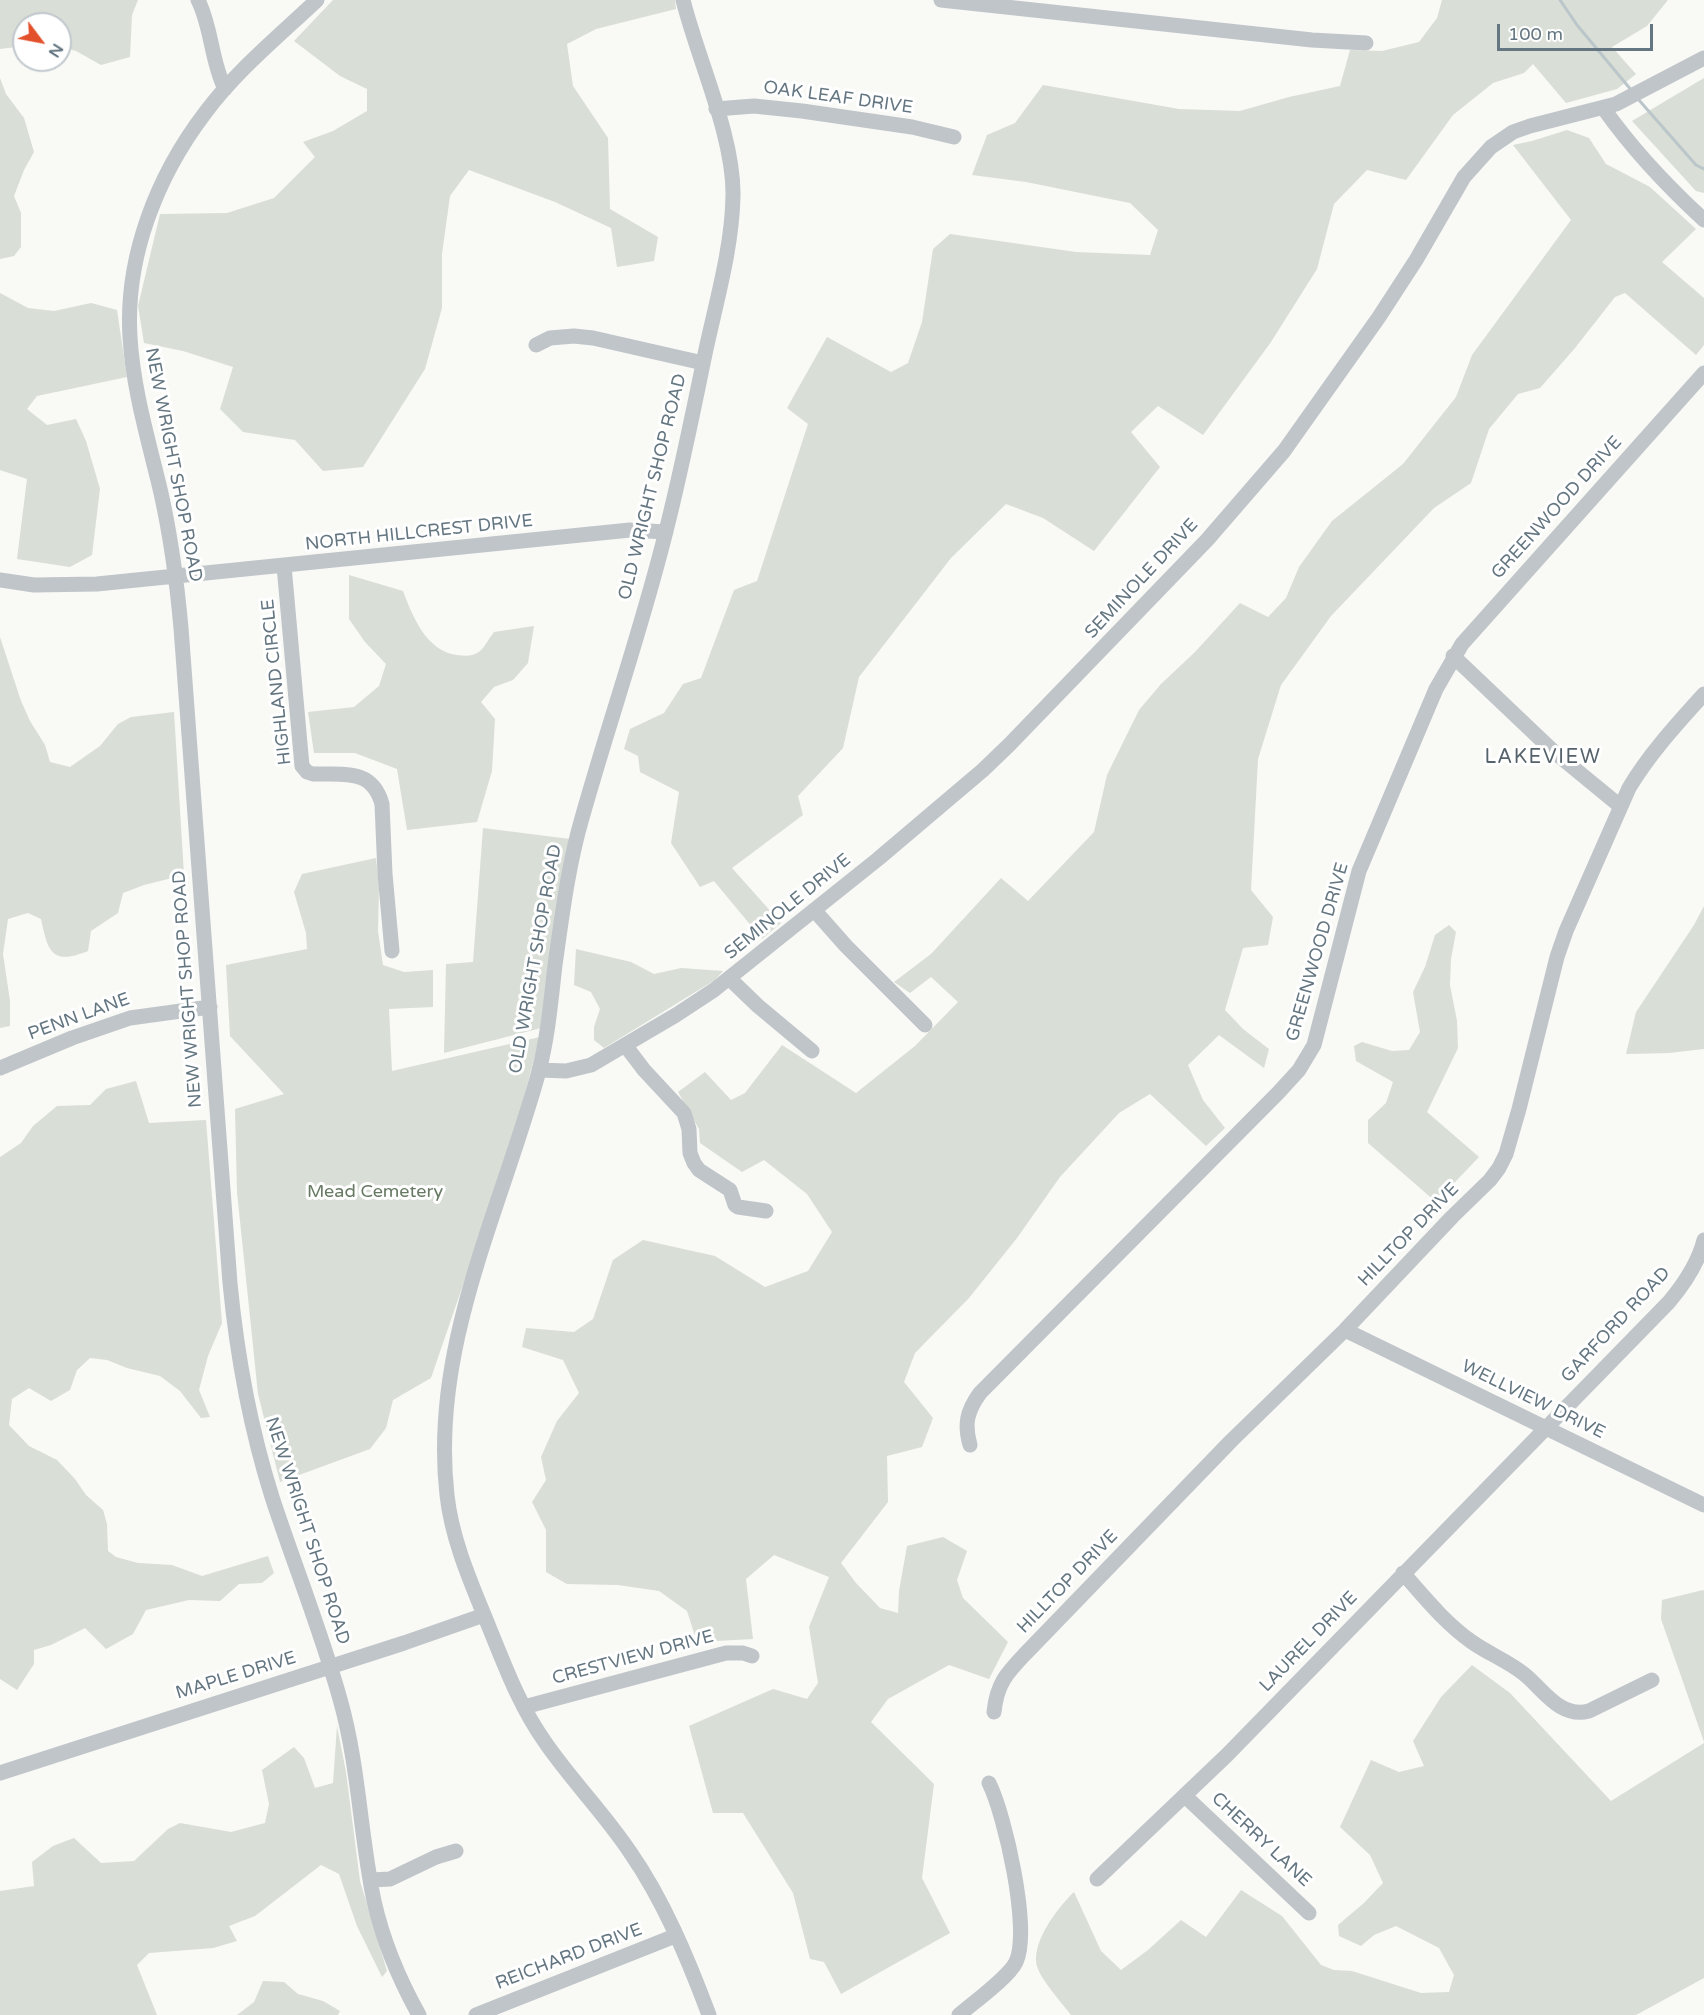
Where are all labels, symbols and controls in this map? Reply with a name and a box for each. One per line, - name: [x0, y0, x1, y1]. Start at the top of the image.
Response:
- north arrow: [12, 12, 72, 72]
- scale bar: [1500, 12, 1656, 50]
- text: 100 m: [1508, 23, 1563, 45]
- text: N: [44, 40, 67, 61]
- street label: OAK LEAF DRIVE: [762, 77, 914, 119]
- street label: NEW WRIGHT SHOP ROAD: [140, 346, 206, 584]
- street label: OLD WRIGHT SHOP ROAD: [614, 372, 692, 602]
- street label: GREENWOOD DRIVE: [1487, 432, 1627, 584]
- street label: NORTH HILLCREST DRIVE: [304, 510, 534, 556]
- street label: SEMINOLE DRIVE: [1081, 515, 1203, 643]
- street label: HIGHLAND CIRCLE: [258, 598, 296, 766]
- district label: LAKEVIEW: [1485, 746, 1601, 770]
- street label: OLD WRIGHT SHOP ROAD: [505, 843, 567, 1075]
- street label: SEMINOLE DRIVE: [721, 849, 855, 965]
- street label: GREENWOOD DRIVE: [1282, 860, 1354, 1044]
- street label: NEW WRIGHT SHOP ROAD: [169, 870, 207, 1108]
- street label: PENN LANE: [25, 989, 133, 1045]
- street label: HILLTOP DRIVE: [1354, 1179, 1464, 1291]
- park label: Mead Cemetery: [307, 1181, 443, 1203]
- street label: GARFORD ROAD: [1557, 1263, 1675, 1387]
- street label: WELLVIEW DRIVE: [1458, 1356, 1608, 1444]
- street label: NEW WRIGHT SHOP ROAD: [260, 1414, 354, 1648]
- street label: HILLTOP DRIVE: [1013, 1526, 1123, 1638]
- street label: LAUREL DRIVE: [1256, 1587, 1362, 1697]
- street label: CRESTVIEW DRIVE: [550, 1626, 716, 1690]
- street label: MAPLE DRIVE: [173, 1647, 299, 1705]
- street label: CHERRY LANE: [1207, 1788, 1315, 1892]
- street label: REICHARD DRIVE: [493, 1919, 645, 1995]

